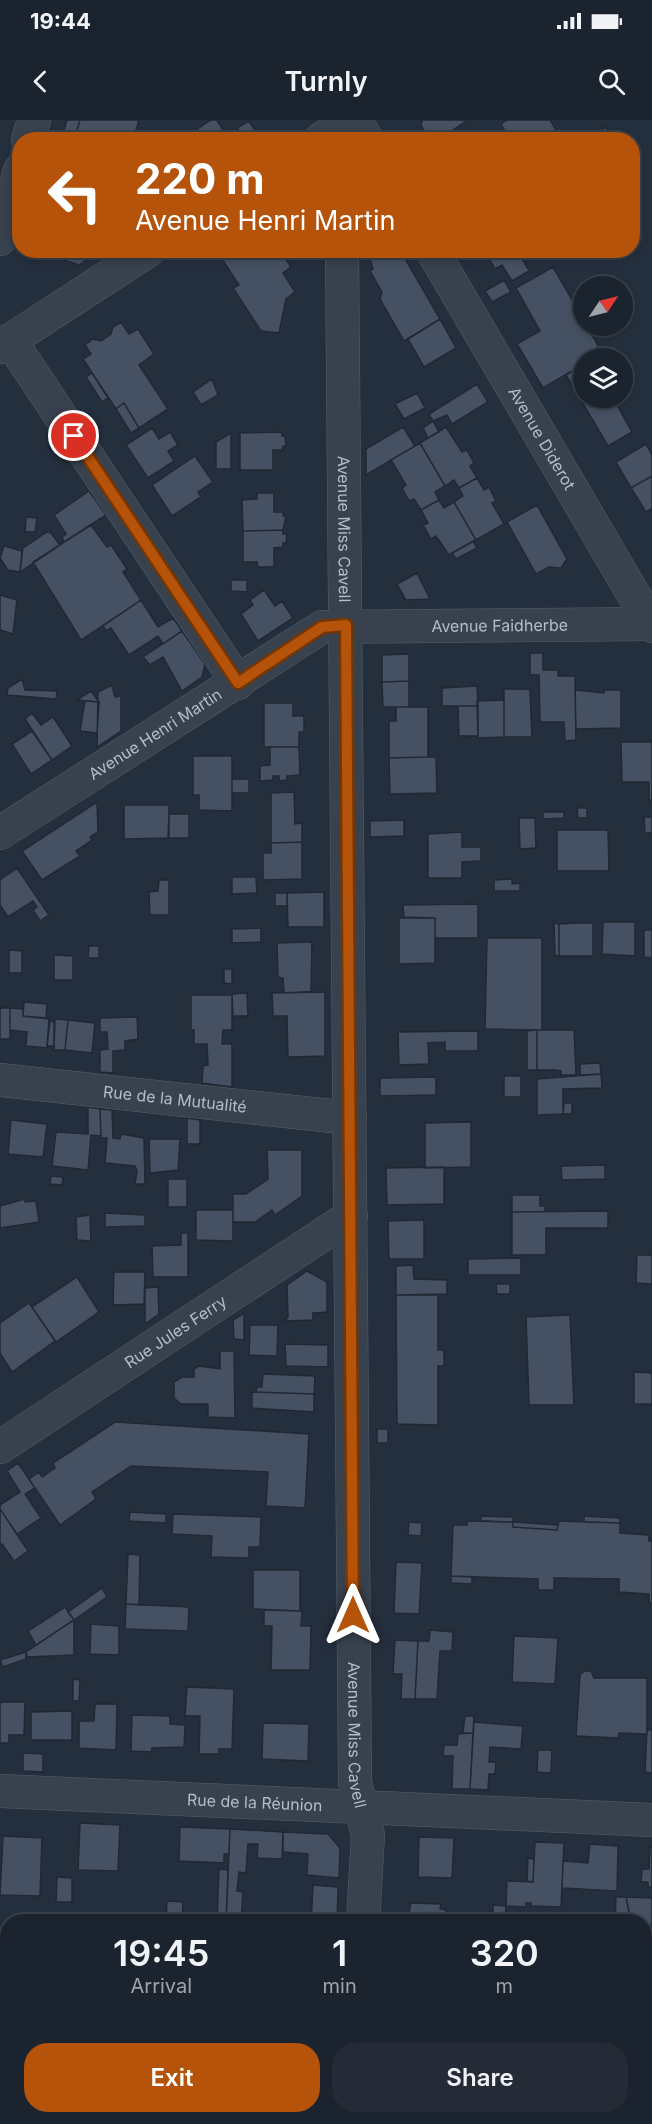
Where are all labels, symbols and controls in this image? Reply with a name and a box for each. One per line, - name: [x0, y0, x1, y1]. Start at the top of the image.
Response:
- text: 19:44: [30, 8, 91, 34]
- icon: back: [24, 65, 57, 98]
- text: Turnly: [284, 65, 368, 98]
- icon: search: [595, 65, 628, 98]
- text: 220 m: [135, 153, 265, 204]
- icon: left: [36, 156, 114, 234]
- text: Avenue Henri Martin: [135, 204, 395, 237]
- north arrow: [573, 276, 633, 336]
- map controls: [573, 276, 633, 408]
- button: layers: [573, 348, 633, 408]
- street label: Avenue Diderot: [504, 383, 580, 493]
- pin: [48, 410, 99, 461]
- icon: arrive: [57, 419, 90, 452]
- street label: Avenue Miss Cavell: [334, 456, 355, 602]
- street label: Avenue Faidherbe: [431, 615, 568, 636]
- street label: Avenue Henri Martin: [85, 684, 225, 784]
- street label: Rue de la Mutualité: [102, 1081, 248, 1117]
- street label: Rue Jules Ferry: [121, 1291, 230, 1372]
- position arrow: [321, 1583, 385, 1647]
- street label: Avenue Miss Cavell: [344, 1662, 371, 1810]
- street label: Rue de la Réunion: [186, 1789, 323, 1815]
- text: 19:45: [113, 1931, 209, 1975]
- text: 1: [332, 1931, 347, 1975]
- text: 320: [470, 1931, 539, 1975]
- text: Arrival: [130, 1974, 192, 1998]
- text: min: [323, 1974, 357, 1998]
- text: m: [496, 1974, 513, 1998]
- button: Exit: [24, 2043, 320, 2112]
- button: Share: [332, 2043, 628, 2112]

